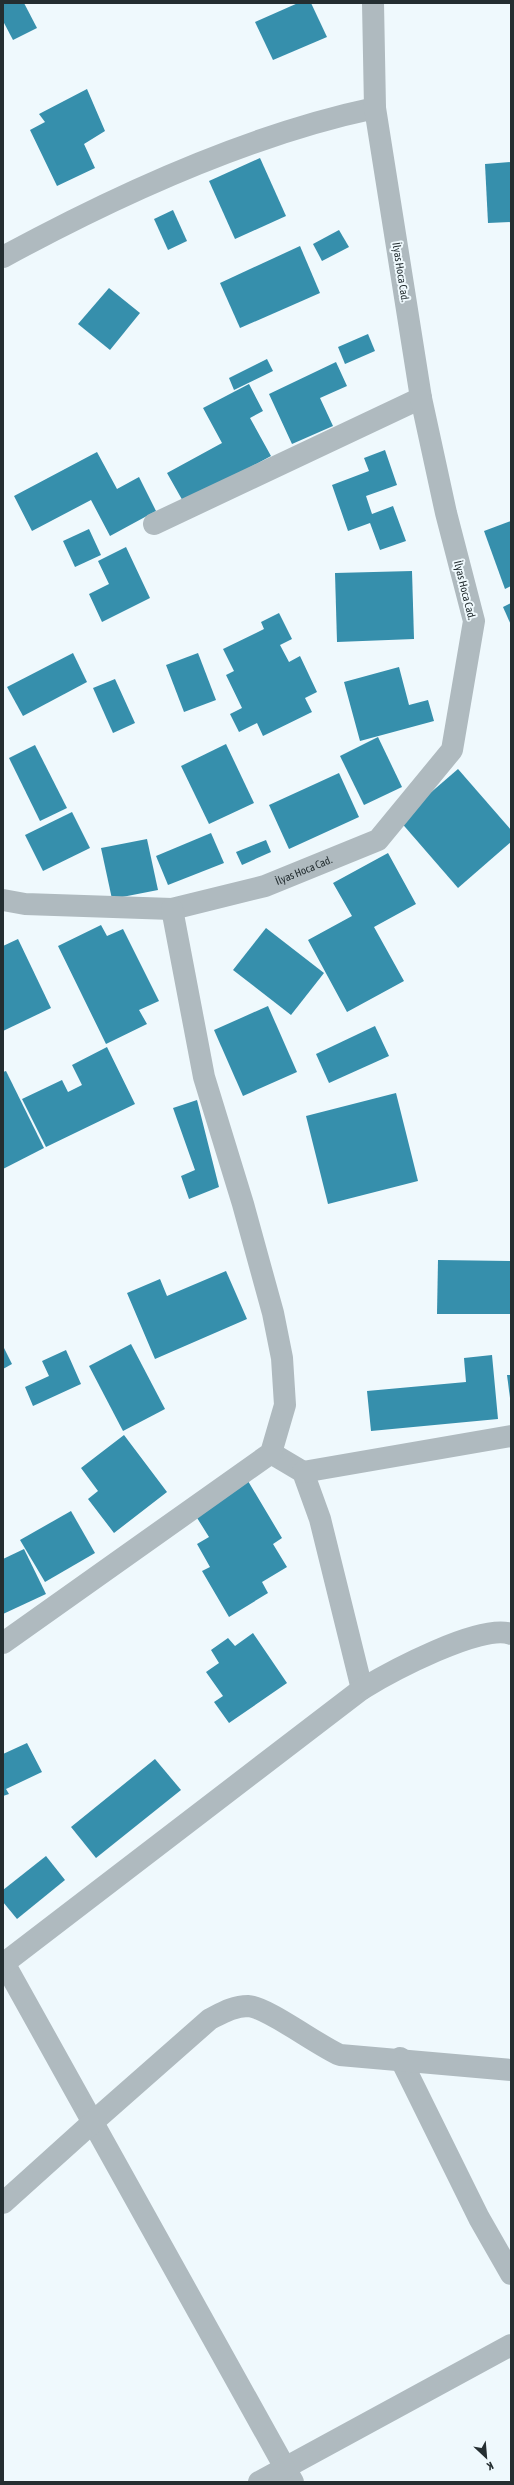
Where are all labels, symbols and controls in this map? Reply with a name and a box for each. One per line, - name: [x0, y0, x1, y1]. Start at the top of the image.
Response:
- street label: İlyas Hoca Cad.: [390, 241, 412, 303]
- street label: İlyas Hoca Cad.: [452, 559, 478, 621]
- street label: İlyas Hoca Cad.: [274, 853, 334, 887]
- north arrow: [466, 2437, 506, 2477]
- text: K: [485, 2459, 495, 2473]

